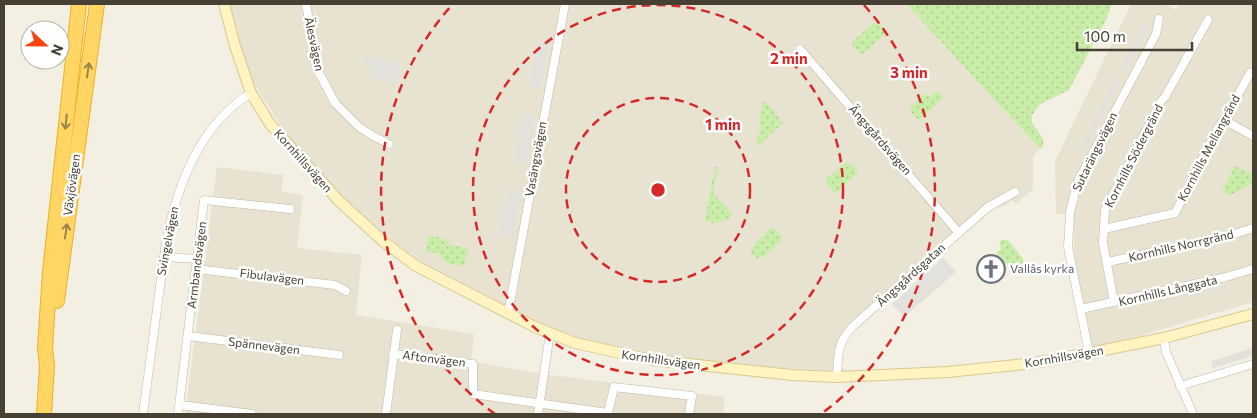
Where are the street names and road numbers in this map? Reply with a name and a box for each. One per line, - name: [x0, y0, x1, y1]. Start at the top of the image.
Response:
- street label: Älesvägen: [302, 16, 328, 72]
- street label: Kornhills Mellangränd: [1174, 92, 1242, 203]
- street label: Ängsgårdsvägen: [846, 101, 915, 177]
- street label: Kornhills Södergränd: [1101, 102, 1165, 209]
- street label: Sutarängsvägen: [1069, 110, 1119, 193]
- street label: Vasängsvägen: [522, 120, 549, 198]
- street label: Kornhillsvägen: [272, 126, 336, 195]
- street label: Växjövägen: [60, 153, 82, 217]
- street label: Svingelvägen: [153, 205, 181, 277]
- street label: Armbandsvägen: [184, 220, 208, 309]
- street label: Kornhills Norrgränd: [1127, 226, 1235, 264]
- street label: Ängsgårdsgatan: [873, 240, 948, 309]
- street label: Fibulavägen: [239, 265, 305, 287]
- street label: Kornhills Långgata: [1117, 272, 1218, 308]
- street label: Spännevägen: [227, 334, 301, 356]
- street label: Kornhillsvägen: [1023, 342, 1104, 370]
- street label: Aftonvägen: [402, 347, 466, 369]
- street label: Kornhillsvägen: [621, 347, 702, 371]

